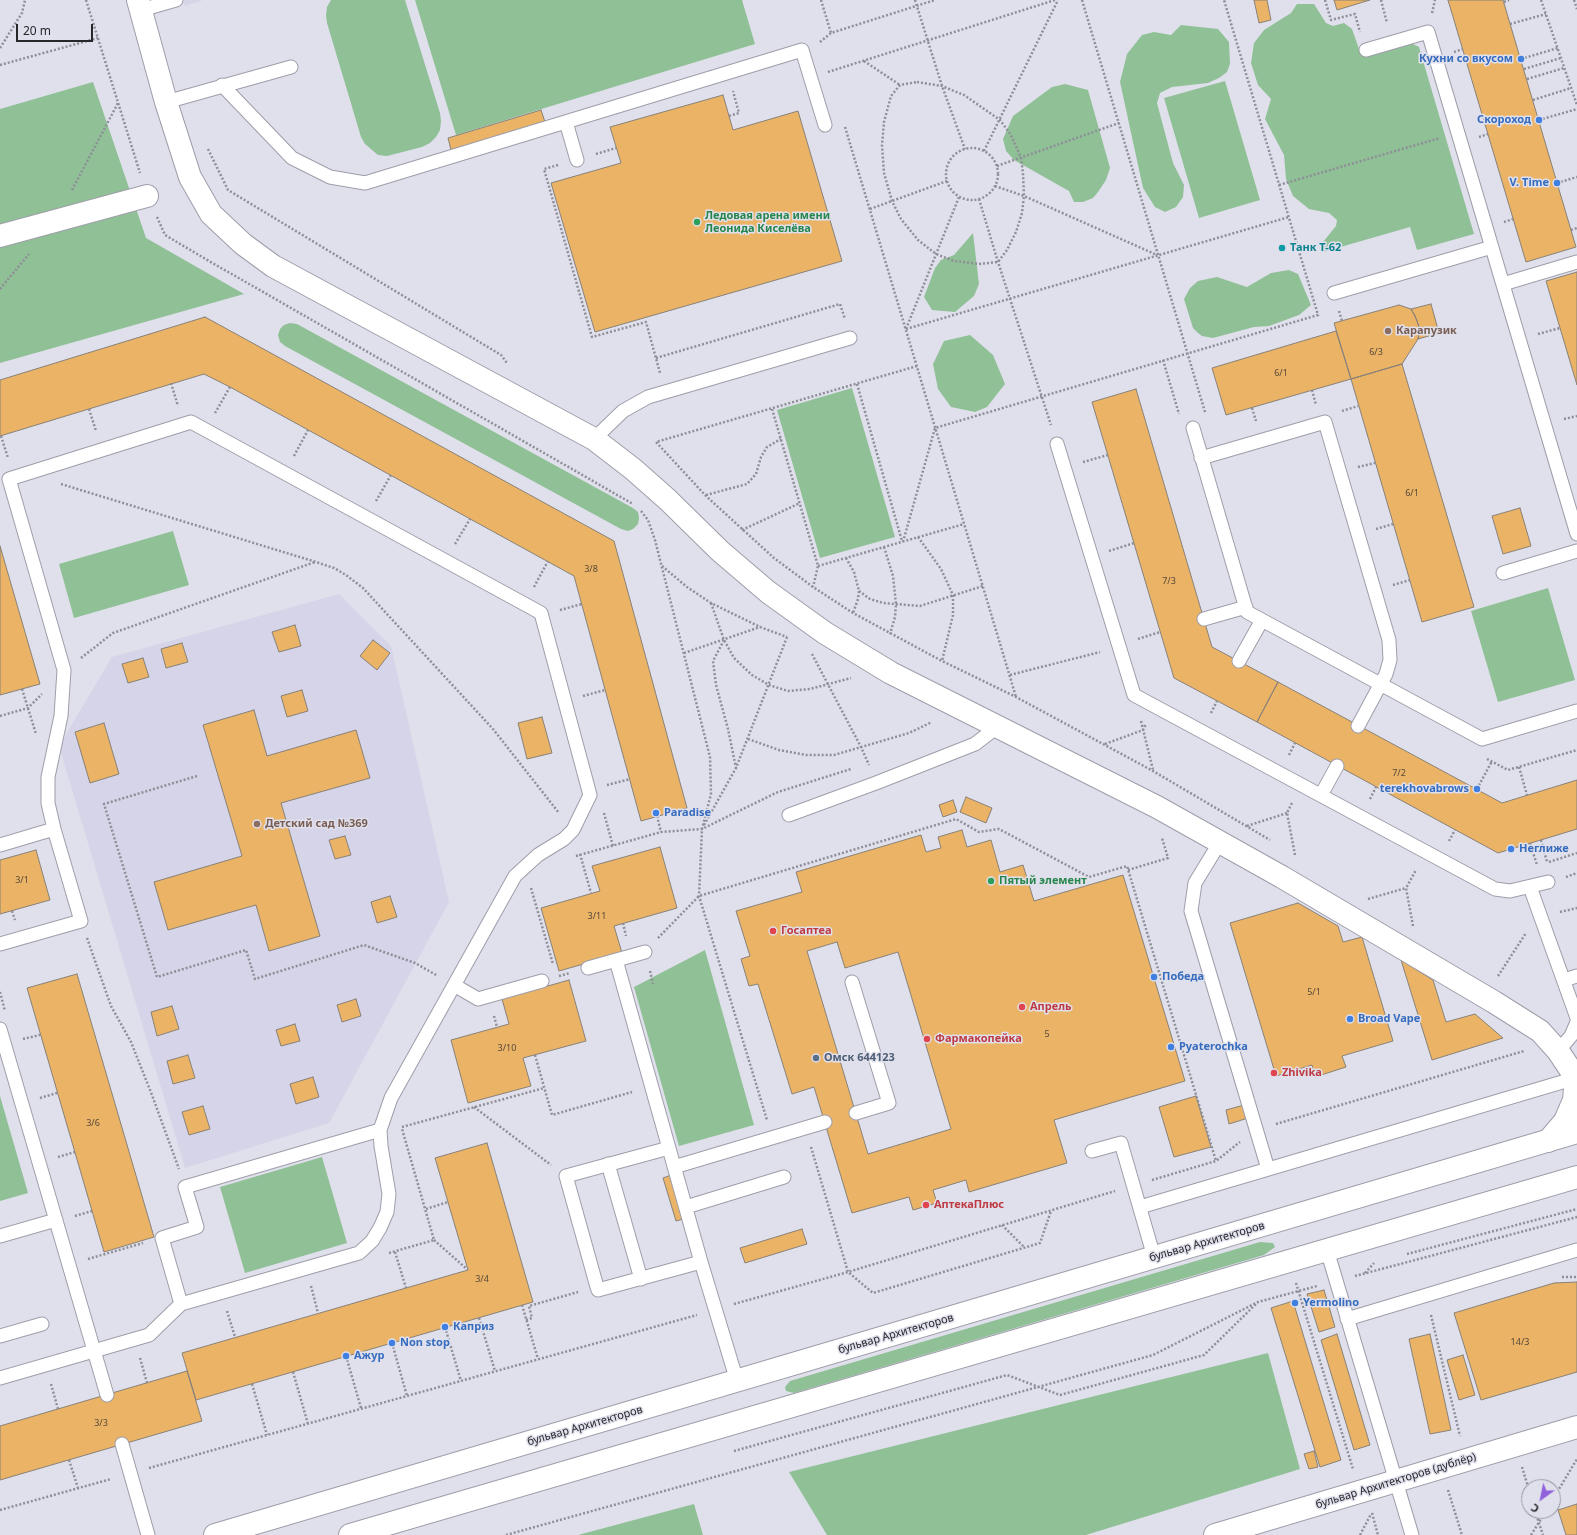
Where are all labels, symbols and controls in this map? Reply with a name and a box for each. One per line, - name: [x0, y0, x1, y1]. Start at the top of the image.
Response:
- scale bar: [18, 16, 95, 42]
- text: 20 m: [23, 22, 51, 39]
- place label: Кухни со вкусом: [1419, 52, 1513, 66]
- marker: Кухни со вкусом: [1516, 54, 1526, 64]
- place label: Скороход: [1477, 113, 1531, 127]
- marker: Скороход: [1534, 115, 1544, 125]
- place label: V. Time: [1510, 176, 1549, 190]
- marker: V. Time: [1552, 178, 1562, 188]
- place label: Ледовая арена имени Леонида Киселёва: [705, 209, 830, 235]
- marker: Ледовая арена имени Леонида Киселёва: [692, 217, 702, 227]
- place label: Танк Т-62: [1290, 241, 1341, 255]
- marker: Танк Т-62: [1277, 243, 1287, 253]
- place label: Карапузик: [1396, 324, 1457, 338]
- marker: Карапузик: [1383, 326, 1393, 336]
- house number: 6/3: [1369, 347, 1383, 357]
- house number: 6/1: [1274, 368, 1288, 378]
- house number: 6/1: [1405, 488, 1419, 498]
- house number: 3/8: [584, 564, 598, 574]
- house number: 7/3: [1162, 576, 1176, 586]
- house number: 7/2: [1392, 768, 1406, 778]
- place label: terekhovabrows: [1380, 782, 1469, 796]
- marker: terekhovabrows: [1472, 784, 1482, 794]
- place label: Paradise: [664, 806, 711, 820]
- marker: Paradise: [651, 808, 661, 818]
- place label: Детский сад №369: [265, 817, 368, 831]
- marker: Детский сад №369: [252, 819, 262, 829]
- place label: Неглиже: [1519, 842, 1569, 856]
- marker: Неглиже: [1506, 844, 1516, 854]
- place label: Пятый элемент: [999, 874, 1087, 888]
- house number: 3/1: [15, 875, 29, 885]
- marker: Пятый элемент: [986, 876, 996, 886]
- house number: 3/11: [588, 911, 606, 921]
- place label: Госаптеа: [781, 924, 831, 938]
- marker: Госаптеа: [768, 926, 778, 936]
- place label: Победа: [1162, 970, 1204, 984]
- marker: Победа: [1149, 972, 1159, 982]
- house number: 5/1: [1307, 987, 1321, 997]
- place label: Апрель: [1030, 1000, 1072, 1014]
- marker: Апрель: [1017, 1002, 1027, 1012]
- place label: Broad Vape: [1358, 1012, 1420, 1026]
- marker: Broad Vape: [1345, 1014, 1355, 1024]
- house number: 5: [1044, 1029, 1050, 1039]
- place label: Фармакопейка: [935, 1032, 1022, 1046]
- marker: Фармакопейка: [922, 1034, 932, 1044]
- place label: Pyaterochka: [1179, 1040, 1248, 1054]
- marker: Pyaterochka: [1166, 1042, 1176, 1052]
- house number: 3/10: [498, 1043, 516, 1053]
- place label: Омск 644123: [824, 1051, 895, 1065]
- marker: Омск 644123: [811, 1053, 821, 1063]
- place label: Zhivika: [1282, 1066, 1322, 1080]
- marker: Zhivika: [1269, 1068, 1279, 1078]
- house number: 3/6: [86, 1118, 100, 1128]
- place label: АптекаПлюс: [934, 1198, 1004, 1212]
- marker: АптекаПлюс: [921, 1200, 931, 1210]
- street label: бульвар Архитекторов: [1148, 1219, 1266, 1265]
- house number: 3/4: [475, 1274, 489, 1284]
- place label: Yermolino: [1303, 1296, 1359, 1310]
- marker: Yermolino: [1290, 1298, 1300, 1308]
- street label: бульвар Архитекторов: [837, 1311, 955, 1357]
- place label: Каприз: [453, 1320, 494, 1334]
- marker: Каприз: [440, 1322, 450, 1332]
- place label: Non stop: [400, 1336, 450, 1350]
- house number: 14/3: [1511, 1337, 1529, 1347]
- marker: Non stop: [387, 1338, 397, 1348]
- place label: Ажур: [354, 1349, 384, 1363]
- marker: Ажур: [341, 1351, 351, 1361]
- street label: бульвар Архитекторов: [526, 1403, 644, 1449]
- house number: 3/3: [94, 1418, 108, 1428]
- street label: бульвар Архитекторов (дублёр): [1314, 1450, 1478, 1512]
- north arrow: [1521, 1479, 1561, 1519]
- text: С: [1528, 1500, 1542, 1517]

